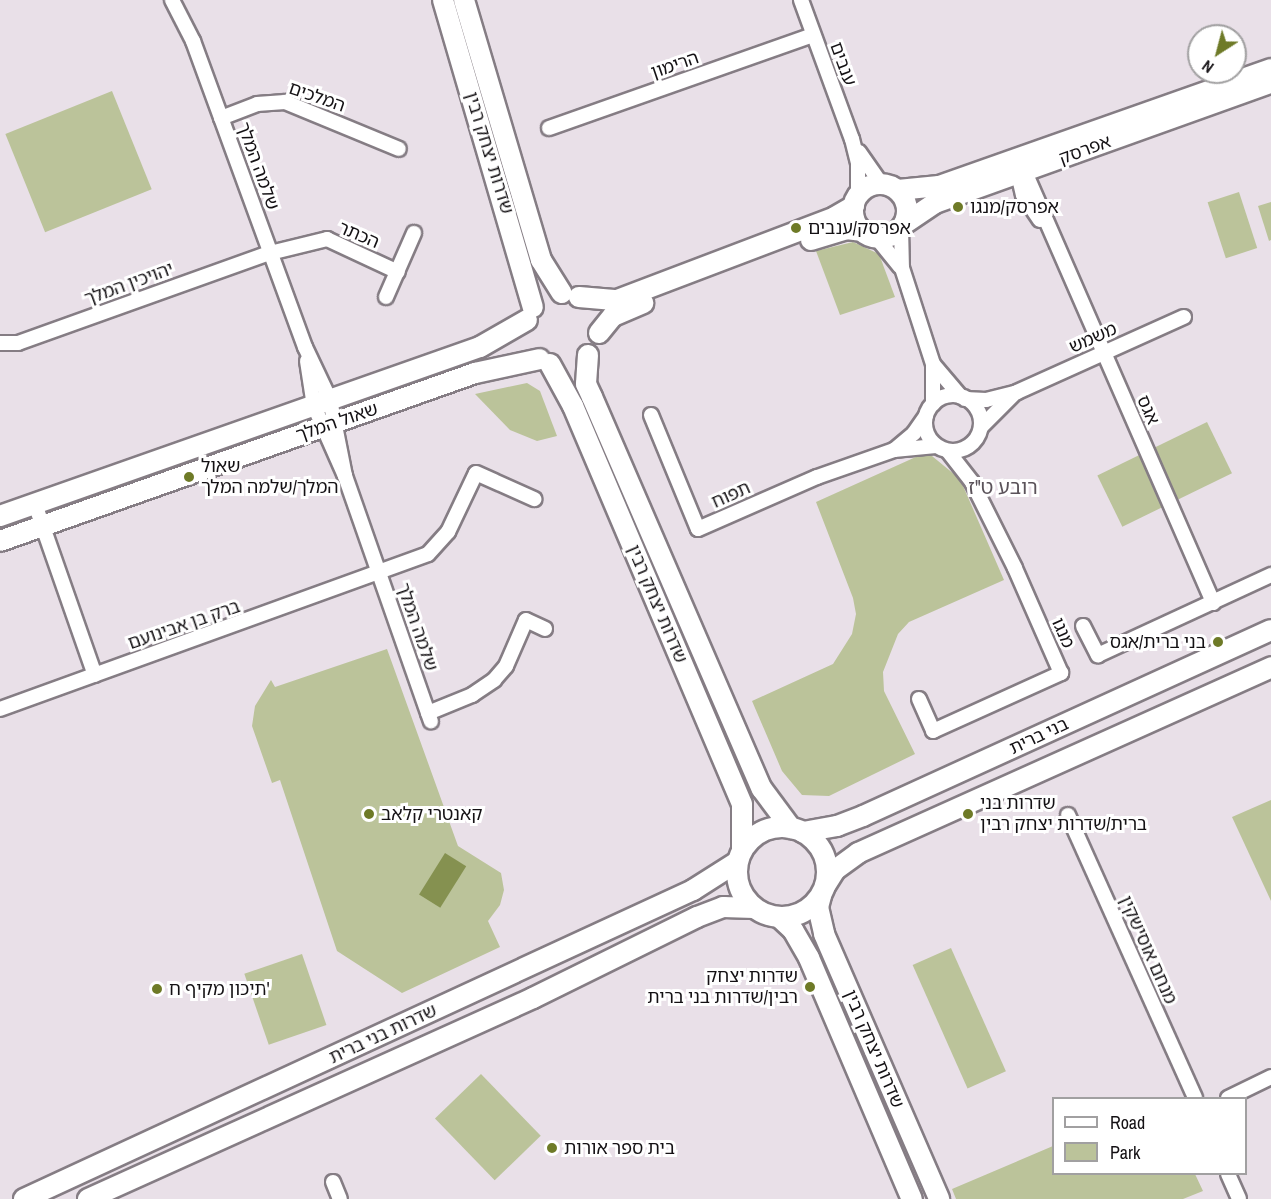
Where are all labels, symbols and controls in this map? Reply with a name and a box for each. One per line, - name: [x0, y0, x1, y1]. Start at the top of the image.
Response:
- north arrow: [1187, 24, 1247, 84]
- street label: ענבים: [825, 39, 861, 89]
- street label: הרימון: [648, 47, 702, 83]
- text: N: [1197, 55, 1218, 79]
- street label: המלכים: [286, 77, 348, 117]
- street label: שדרות יצחק רבין: [460, 89, 518, 217]
- street label: שלמה המלך: [232, 119, 284, 213]
- street label: אפרסק: [1056, 131, 1114, 169]
- place label: אפרסק/מנגו: [970, 196, 1059, 218]
- marker: אפרסק/מנגו: [951, 200, 965, 214]
- street label: הכתר: [335, 217, 383, 253]
- place label: אפרסק/ענבים: [808, 217, 911, 239]
- marker: אפרסק/ענבים: [789, 221, 803, 235]
- street label: יהויכין המלך: [81, 258, 177, 310]
- street label: משמש: [1066, 318, 1120, 358]
- street label: אגס: [1132, 392, 1164, 428]
- street label: שאול המלך: [293, 398, 381, 446]
- place label: שאול המלך/שלמה המלך: [201, 456, 339, 498]
- marker: שאול המלך/שלמה המלך: [182, 470, 196, 484]
- district label: רובע ט"ז: [968, 474, 1038, 498]
- street label: תפוח: [708, 477, 754, 513]
- street label: שדרות יצחק רבין: [622, 542, 692, 666]
- street label: שלמה המלך: [392, 580, 442, 674]
- street label: ברק בן אבינועם: [125, 596, 243, 654]
- street label: מנגו: [1047, 615, 1079, 651]
- place label: בני ברית/אגס: [1109, 631, 1206, 653]
- marker: בני ברית/אגס: [1211, 635, 1225, 649]
- street label: בני ברית: [1006, 713, 1072, 759]
- place label: שדרות בני ברית/שדרות יצחק רבין: [980, 793, 1147, 836]
- place label: קאנטרי קלאב: [381, 803, 483, 825]
- marker: קאנטרי קלאב: [362, 807, 376, 821]
- marker: שדרות בני ברית/שדרות יצחק רבין: [961, 807, 975, 821]
- street label: מנחם אוסישקין: [1114, 893, 1182, 1007]
- place label: שדרות יצחק רבין/שדרות בני ברית: [647, 966, 798, 1008]
- place label: תיכון מקיף ח': [169, 978, 269, 1000]
- marker: שדרות יצחק רבין/שדרות בני ברית: [803, 980, 817, 994]
- marker: תיכון מקיף ח': [150, 982, 164, 996]
- street label: שדרות יצחק רבין: [839, 987, 909, 1111]
- street label: שדרות בני ברית: [326, 1000, 440, 1068]
- legend: [1052, 1097, 1247, 1175]
- text: Road: [1110, 1110, 1145, 1135]
- place label: בית ספר אורות: [564, 1137, 675, 1159]
- text: Park: [1110, 1140, 1140, 1165]
- marker: בית ספר אורות: [545, 1141, 559, 1155]

